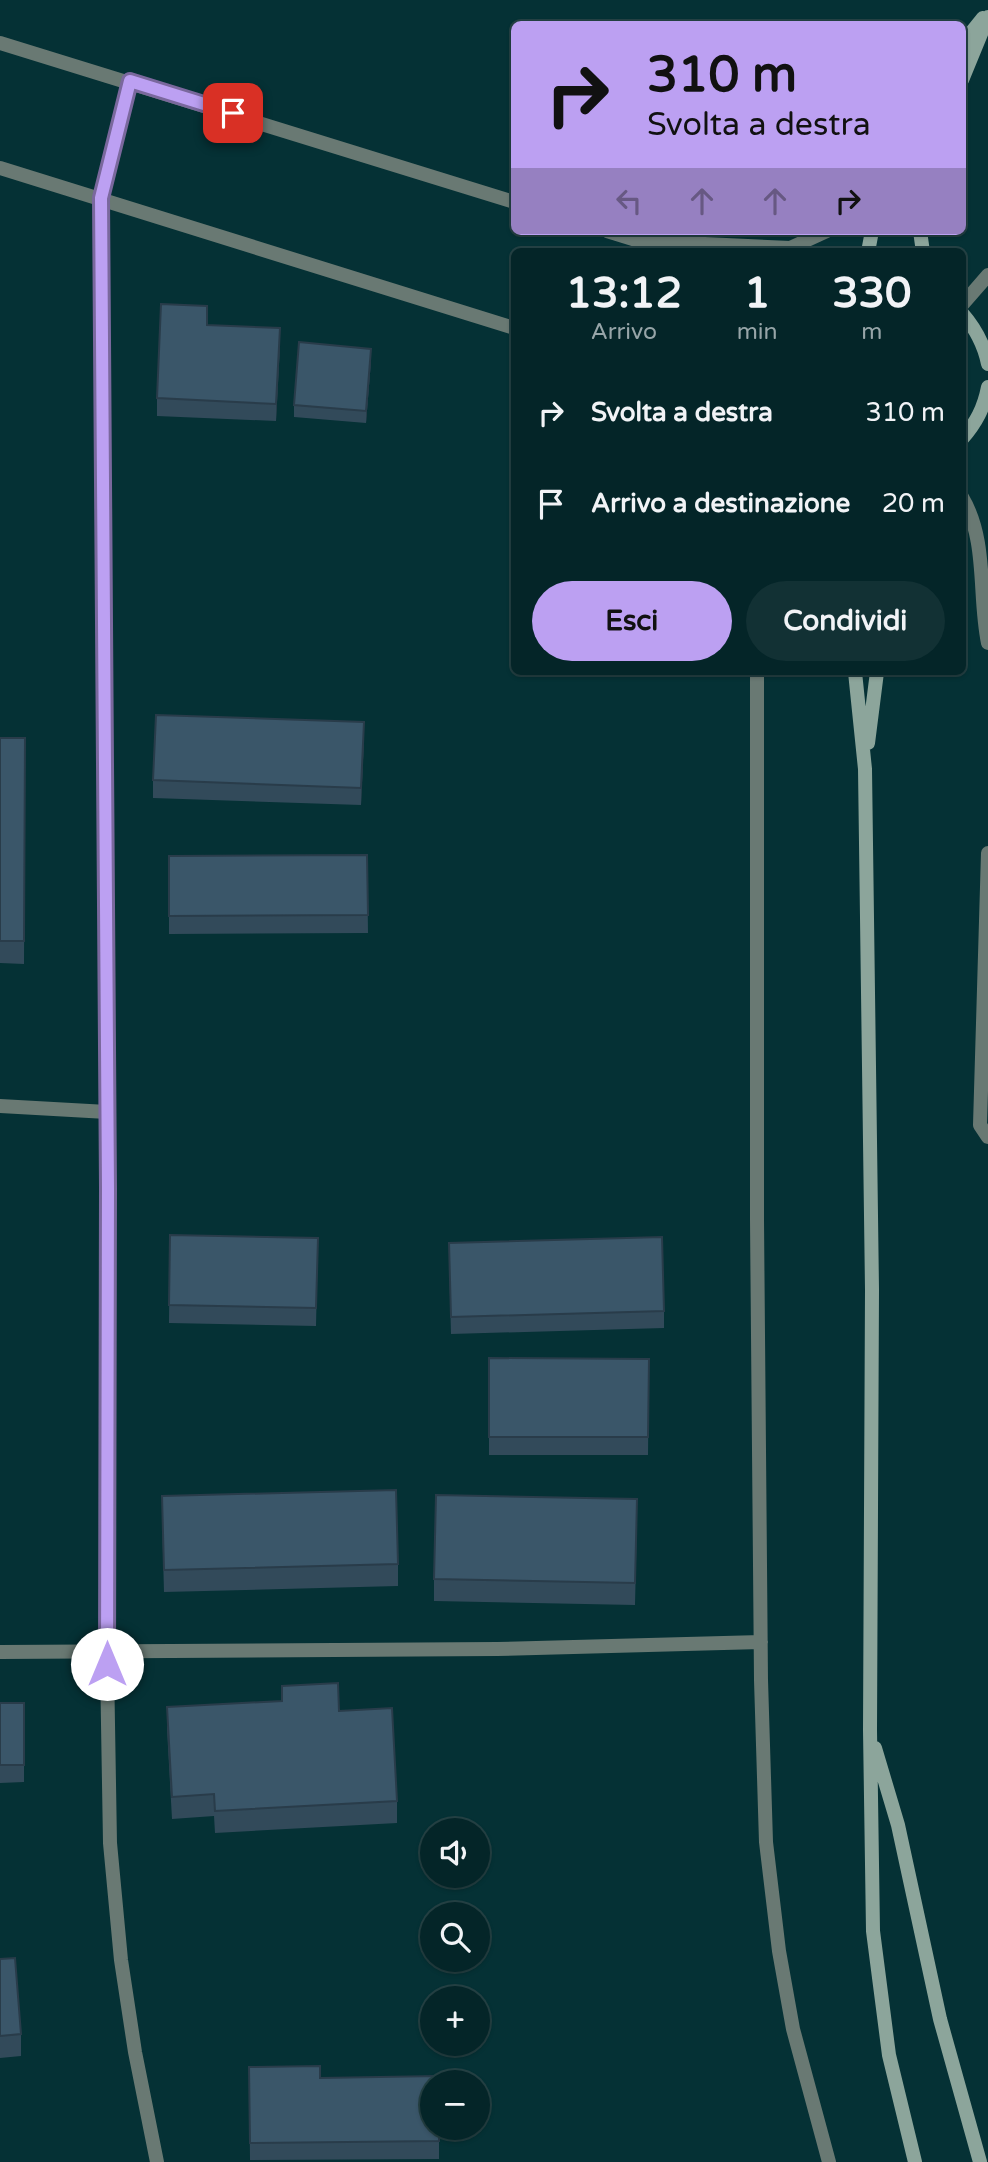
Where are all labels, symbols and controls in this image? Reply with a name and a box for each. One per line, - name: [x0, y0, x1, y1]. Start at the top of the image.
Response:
- text: 310 m: [647, 46, 797, 105]
- icon: right: [532, 49, 623, 140]
- pin: [203, 83, 263, 143]
- icon: arrive: [214, 94, 252, 132]
- text: Svolta a destra: [647, 106, 871, 144]
- icon: left: [610, 182, 648, 220]
- icon: ahead: [683, 182, 721, 220]
- icon: ahead: [756, 182, 794, 220]
- icon: right: [829, 182, 867, 220]
- text: 13:12: [566, 268, 682, 319]
- text: 1: [744, 268, 770, 319]
- text: 330: [832, 268, 911, 319]
- text: Arrivo: [591, 318, 657, 346]
- text: min: [737, 318, 778, 346]
- text: m: [861, 318, 882, 346]
- icon: right: [532, 394, 570, 432]
- text: Svolta a destra: [591, 397, 773, 428]
- text: 310 m: [865, 397, 945, 428]
- icon: arrive: [532, 485, 570, 523]
- text: Arrivo a destinazione: [591, 488, 850, 519]
- text: 20 m: [882, 488, 945, 519]
- button: Esci: [532, 581, 732, 661]
- button: Condividi: [746, 581, 945, 661]
- position arrow: [70, 1627, 144, 1701]
- map controls: [420, 1818, 490, 2140]
- button: sound: [420, 1818, 490, 1888]
- button: search: [420, 1902, 490, 1972]
- button: +: [420, 1986, 490, 2056]
- button: −: [420, 2070, 490, 2140]

